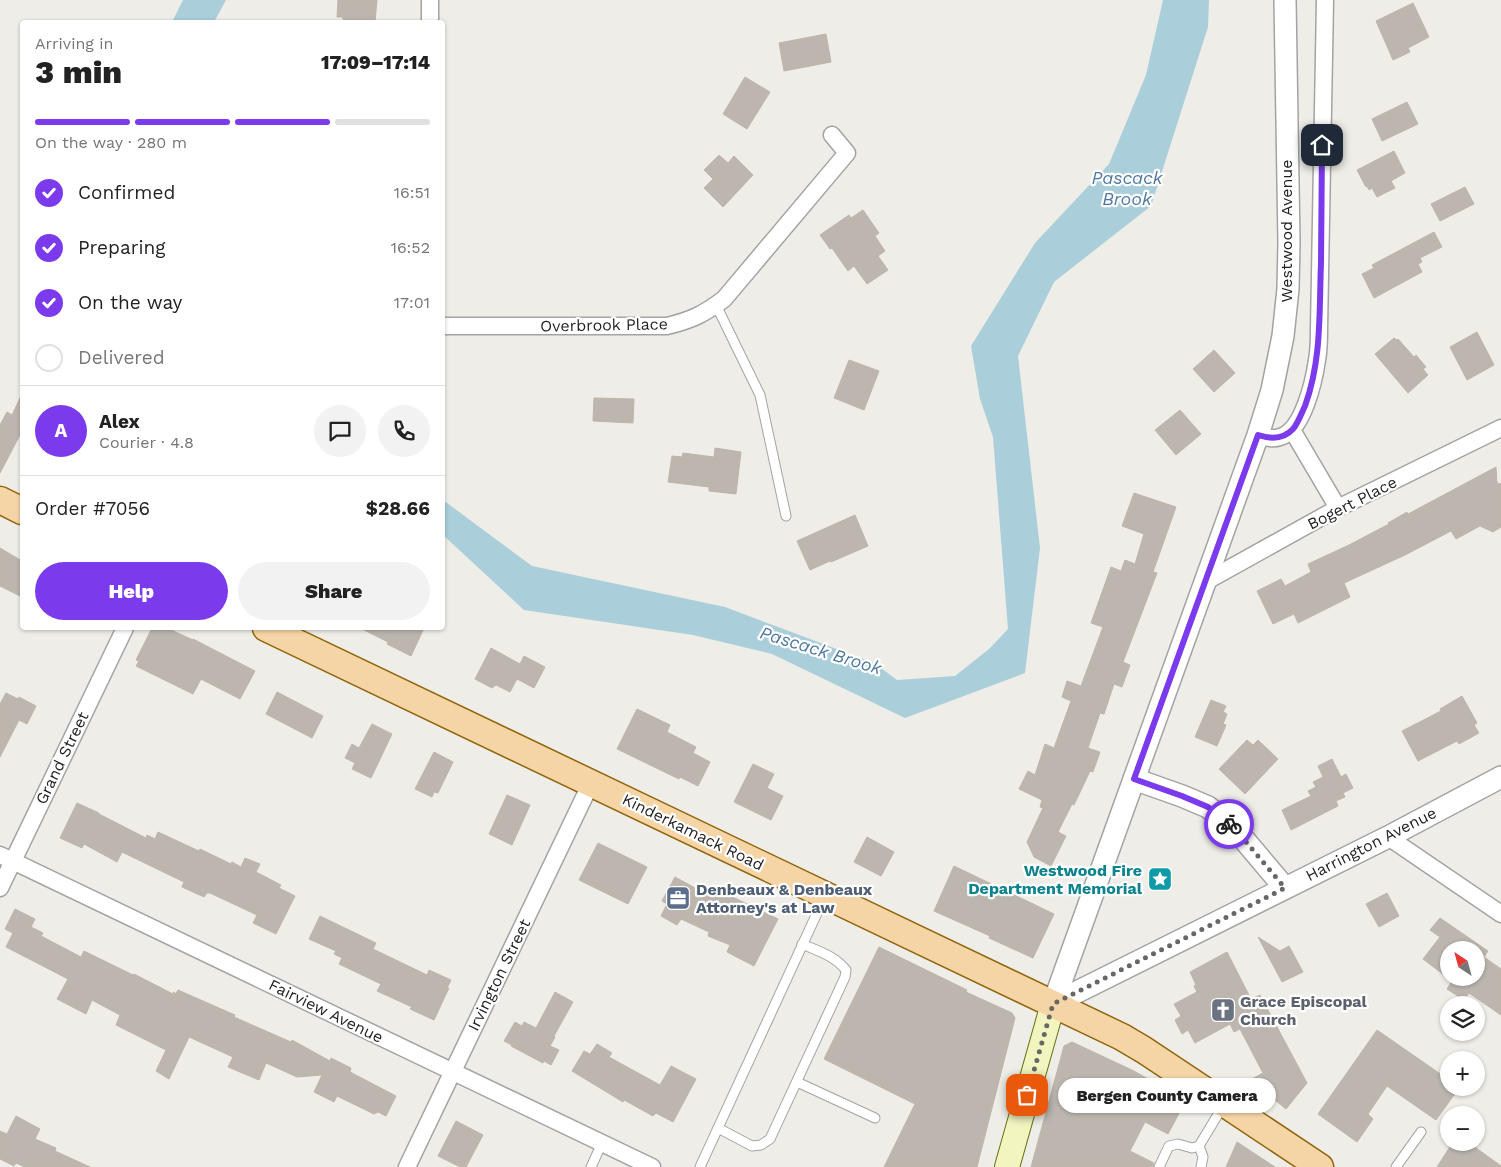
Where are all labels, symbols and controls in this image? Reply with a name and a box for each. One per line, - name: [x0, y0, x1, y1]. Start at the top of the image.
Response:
- text: Arriving in: [35, 34, 113, 53]
- text: 17:09–17:14: [321, 51, 430, 74]
- text: 3 min: [35, 53, 122, 91]
- pin: [1301, 124, 1343, 166]
- icon: home: [1308, 131, 1336, 159]
- text: On the way · 280 m: [35, 133, 187, 152]
- street label: Westwood Avenue: [1277, 160, 1296, 302]
- water label: Pascack Brook: [1091, 167, 1164, 209]
- icon: check: [35, 179, 63, 207]
- text: Confirmed: [78, 181, 175, 204]
- text: 16:51: [394, 183, 430, 202]
- icon: check: [35, 234, 63, 262]
- text: Preparing: [78, 236, 165, 259]
- text: 16:52: [391, 238, 430, 257]
- icon: check: [35, 289, 63, 317]
- text: On the way: [78, 291, 182, 314]
- text: 17:01: [394, 293, 430, 312]
- street label: Overbrook Place: [540, 314, 668, 336]
- text: Delivered: [78, 346, 165, 369]
- button: chat: [314, 405, 366, 457]
- button: phone: [378, 405, 430, 457]
- text: Alex: [99, 410, 140, 433]
- text: A: [55, 419, 67, 442]
- text: Courier · 4.8: [99, 433, 194, 452]
- street label: Bogert Place: [1304, 472, 1400, 534]
- text: Order #7056: [35, 497, 150, 520]
- text: $28.66: [366, 497, 430, 520]
- button: Help: [35, 562, 228, 620]
- button: Share: [238, 562, 430, 620]
- water label: Pascack Brook: [758, 621, 886, 679]
- street label: Grand Street: [31, 708, 93, 807]
- street label: Kinderkamack Road: [619, 790, 767, 874]
- courier: [1204, 799, 1254, 849]
- street label: Harrington Avenue: [1303, 803, 1439, 885]
- icon: bike: [1215, 810, 1243, 838]
- place label: Westwood Fire Department Memorial: [968, 861, 1143, 898]
- place icon: Westwood Fire Department Memorial: [1147, 866, 1173, 892]
- place label: Denbeaux & Denbeaux Attorney's at Law: [696, 880, 873, 917]
- office icon: Denbeaux & Denbeaux Attorney's at Law: [665, 885, 691, 911]
- street label: Irvington Street: [464, 916, 534, 1034]
- north arrow: [1440, 941, 1485, 986]
- map controls: [1440, 941, 1485, 1151]
- street label: Fairview Avenue: [266, 975, 386, 1047]
- place label: Grace Episcopal Church: [1240, 992, 1368, 1029]
- button: layers: [1440, 996, 1485, 1041]
- church icon: Grace Episcopal Church: [1210, 997, 1236, 1023]
- button: +: [1440, 1051, 1485, 1096]
- pin: [1006, 1074, 1048, 1116]
- callout: Bergen County Camera: [1057, 1078, 1274, 1112]
- icon: bag: [1013, 1081, 1041, 1109]
- text: Bergen County Camera: [1076, 1086, 1258, 1105]
- button: −: [1440, 1106, 1485, 1151]

